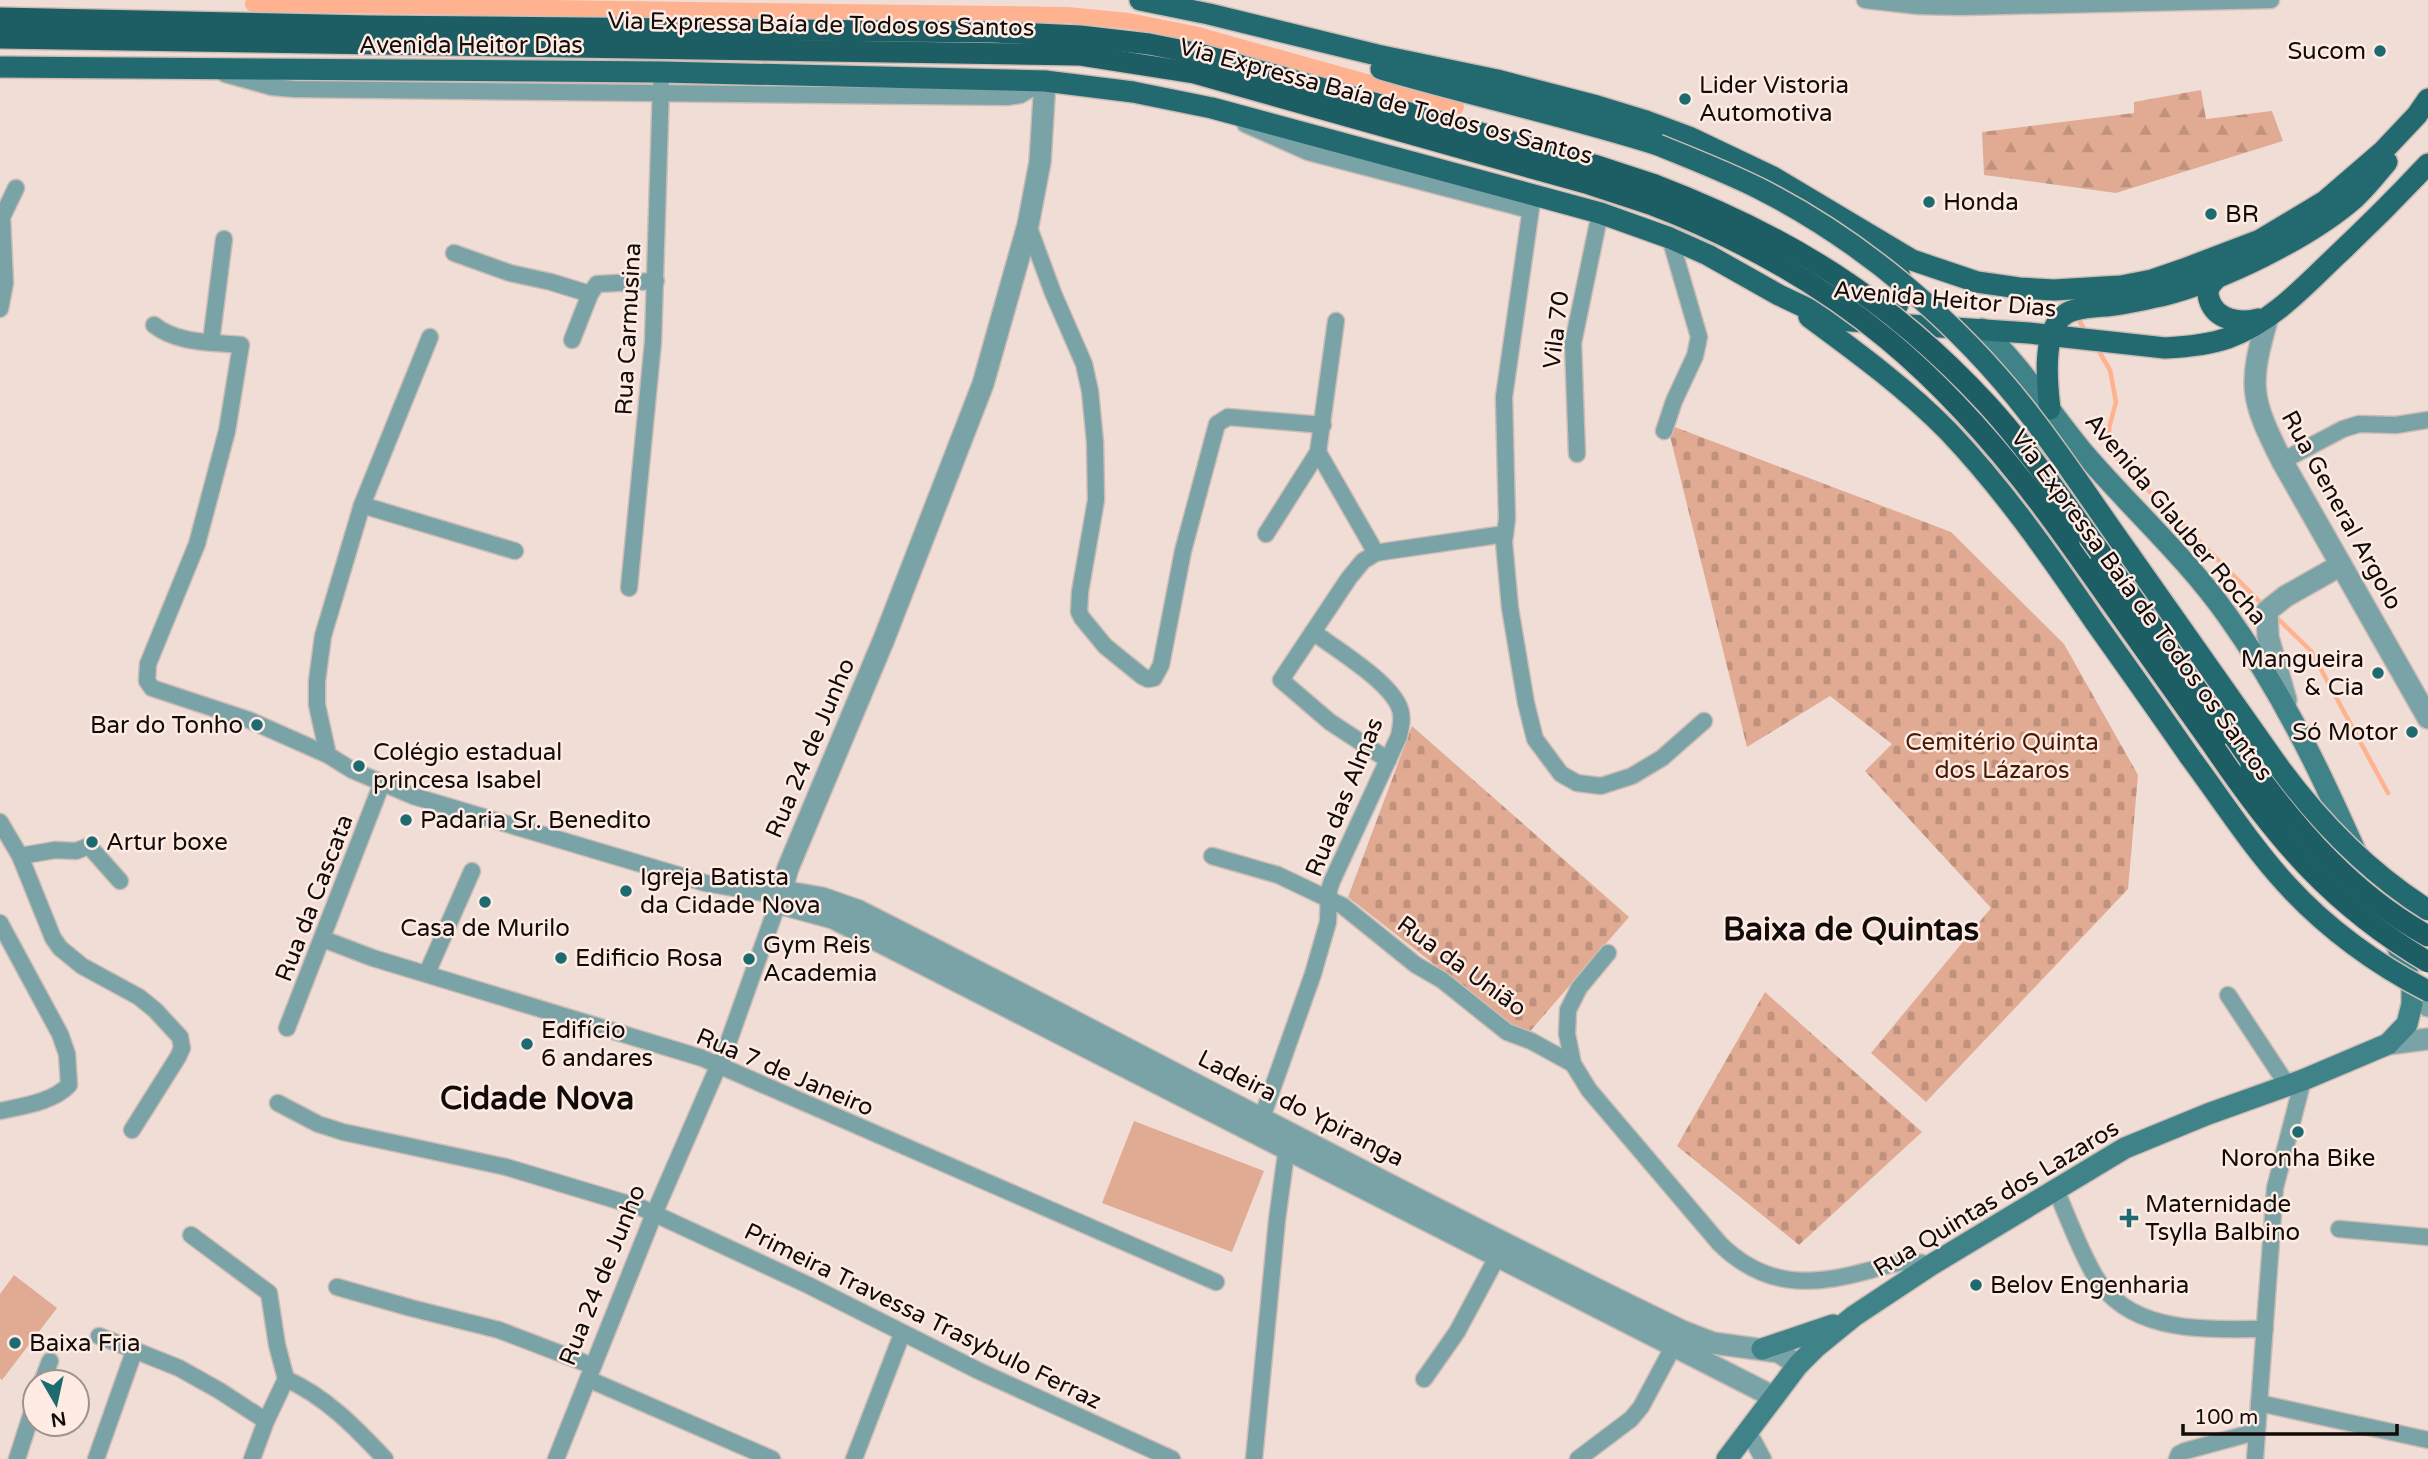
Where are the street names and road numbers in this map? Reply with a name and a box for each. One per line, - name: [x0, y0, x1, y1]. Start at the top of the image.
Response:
- street label: Via Expressa Baía de Todos os Santos: [607, 6, 1035, 43]
- street label: Avenida Heitor Dias: [359, 31, 583, 60]
- street label: Via Expressa Baía de Todos os Santos: [1176, 32, 1596, 171]
- street label: Rua Carmusina: [609, 242, 648, 416]
- street label: Avenida Heitor Dias: [1832, 275, 2058, 324]
- street label: Vila 70: [1537, 289, 1576, 371]
- street label: Rua General Argolo: [2275, 406, 2408, 615]
- street label: Avenida Glauber Rocha: [2079, 408, 2273, 631]
- street label: Via Expressa Baía de Todos os Santos: [2004, 424, 2279, 786]
- street label: Rua 24 de Junho: [760, 654, 861, 842]
- street label: Rua das Almas: [1299, 714, 1389, 881]
- street label: Rua da Cascata: [269, 811, 360, 986]
- street label: Rua da União: [1391, 910, 1532, 1023]
- street label: Rua 7 de Janeiro: [692, 1022, 878, 1123]
- street label: Ladeira do Ypiranga: [1193, 1044, 1409, 1173]
- street label: Rua Quintas dos Lazaros: [1868, 1114, 2124, 1283]
- street label: Rua 24 de Junho: [553, 1181, 652, 1370]
- street label: Primeira Travessa Trasybulo Ferraz: [739, 1217, 1106, 1416]

